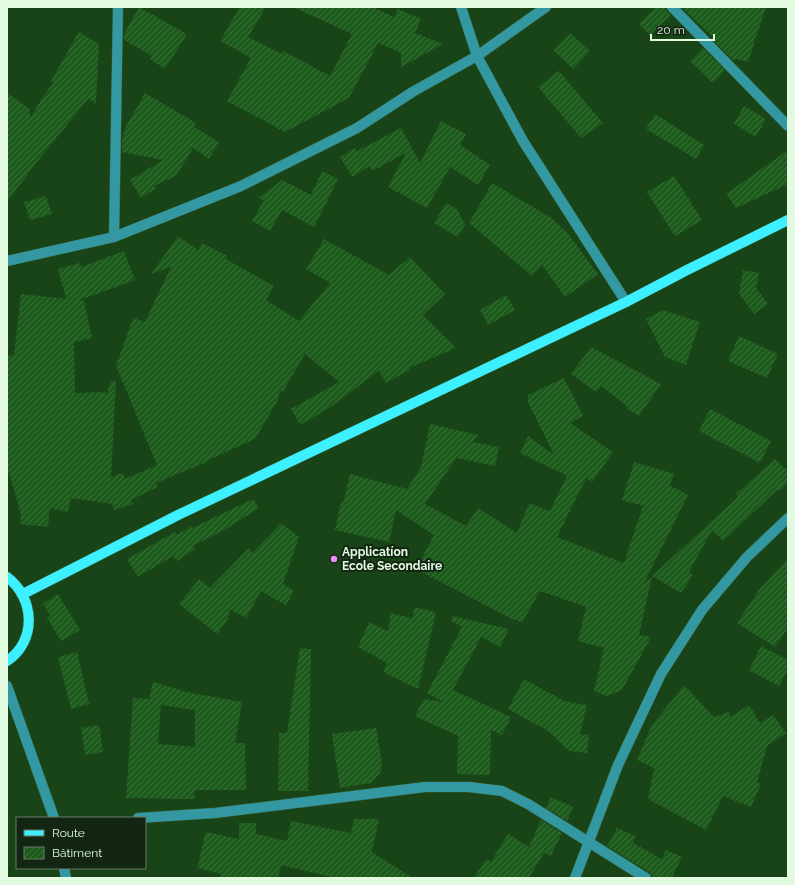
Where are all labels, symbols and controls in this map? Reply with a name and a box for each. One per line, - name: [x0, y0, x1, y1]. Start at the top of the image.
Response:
- scale bar: [651, 16, 714, 42]
- text: 20 m: [657, 23, 685, 37]
- place label: Applicatíon Ecole Secondaire: [342, 545, 442, 573]
- marker: Applicatíon Ecole Secondaire: [329, 554, 339, 564]
- legend: [16, 817, 146, 869]
- text: Route: [52, 826, 85, 840]
- text: Bâtiment: [52, 846, 102, 860]

